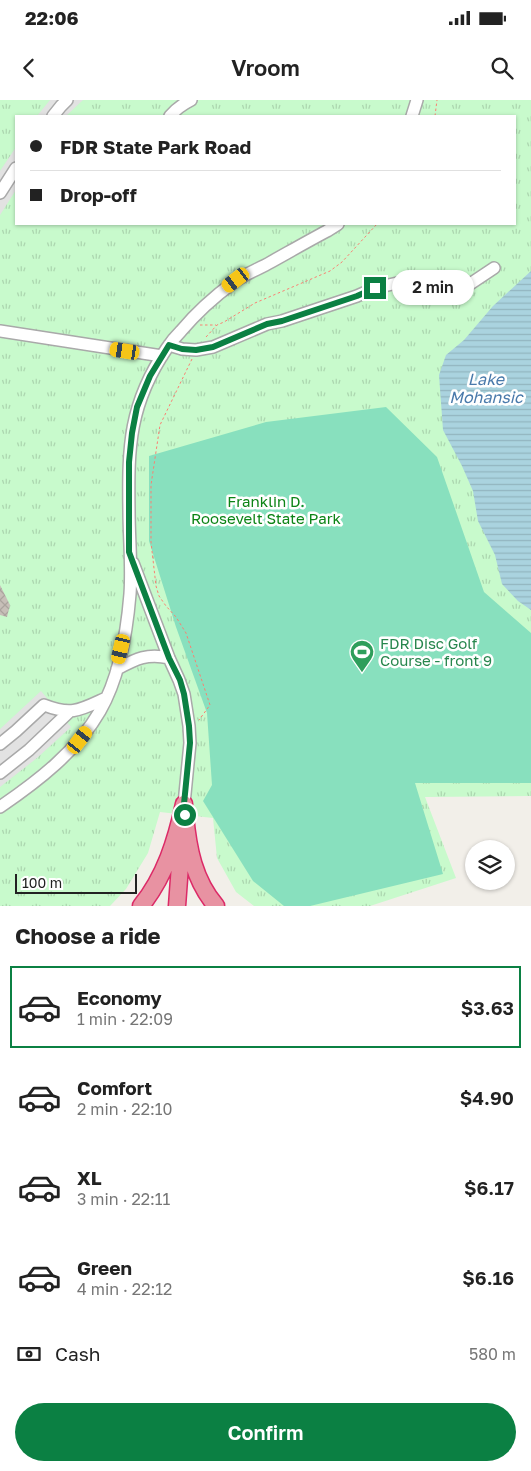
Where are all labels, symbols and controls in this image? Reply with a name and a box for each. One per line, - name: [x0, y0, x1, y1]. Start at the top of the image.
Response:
- text: 22:06: [25, 6, 79, 29]
- icon: back: [15, 54, 43, 82]
- text: Vroom: [231, 54, 300, 81]
- icon: search: [488, 54, 516, 82]
- text: FDR State Park Road: [60, 135, 251, 158]
- text: Drop-off: [60, 183, 137, 206]
- car: [219, 265, 252, 295]
- callout: 2 min: [392, 270, 475, 306]
- route end: [364, 277, 386, 299]
- text: 2 min: [412, 277, 454, 297]
- car: [109, 341, 140, 361]
- water label: Lake Mohansic: [449, 369, 524, 407]
- park label: Franklin D. Roosevelt State Park: [191, 492, 342, 527]
- car: [110, 633, 131, 665]
- place label: FDR Disc Golf Course - front 9: [380, 634, 492, 669]
- sports icon: FDR Disc Golf Course - front 9: [349, 639, 375, 673]
- car: [64, 724, 95, 756]
- route start: [174, 804, 196, 826]
- map controls: [465, 840, 515, 890]
- button: layers: [465, 840, 515, 890]
- scale bar: [15, 871, 138, 894]
- text: 100 m: [22, 874, 62, 891]
- text: Choose a ride: [15, 922, 161, 949]
- icon: car: [17, 985, 62, 1030]
- text: Economy: [77, 986, 162, 1009]
- text: $3.63: [461, 996, 514, 1019]
- text: 1 min · 22:09: [77, 1009, 173, 1029]
- icon: car: [17, 1075, 62, 1120]
- text: Comfort: [77, 1076, 152, 1099]
- text: $4.90: [460, 1086, 514, 1109]
- text: 2 min · 22:10: [77, 1099, 172, 1119]
- icon: car: [17, 1165, 62, 1210]
- text: XL: [77, 1166, 102, 1189]
- text: $6.17: [464, 1176, 514, 1199]
- text: 3 min · 22:11: [77, 1189, 170, 1209]
- icon: car: [17, 1255, 62, 1300]
- text: Green: [77, 1256, 132, 1279]
- text: $6.16: [462, 1266, 514, 1289]
- text: 4 min · 22:12: [77, 1279, 172, 1299]
- icon: cash: [15, 1340, 43, 1368]
- text: Cash: [55, 1342, 100, 1365]
- text: 580 m: [469, 1344, 516, 1364]
- button: Confirm: [15, 1403, 516, 1461]

